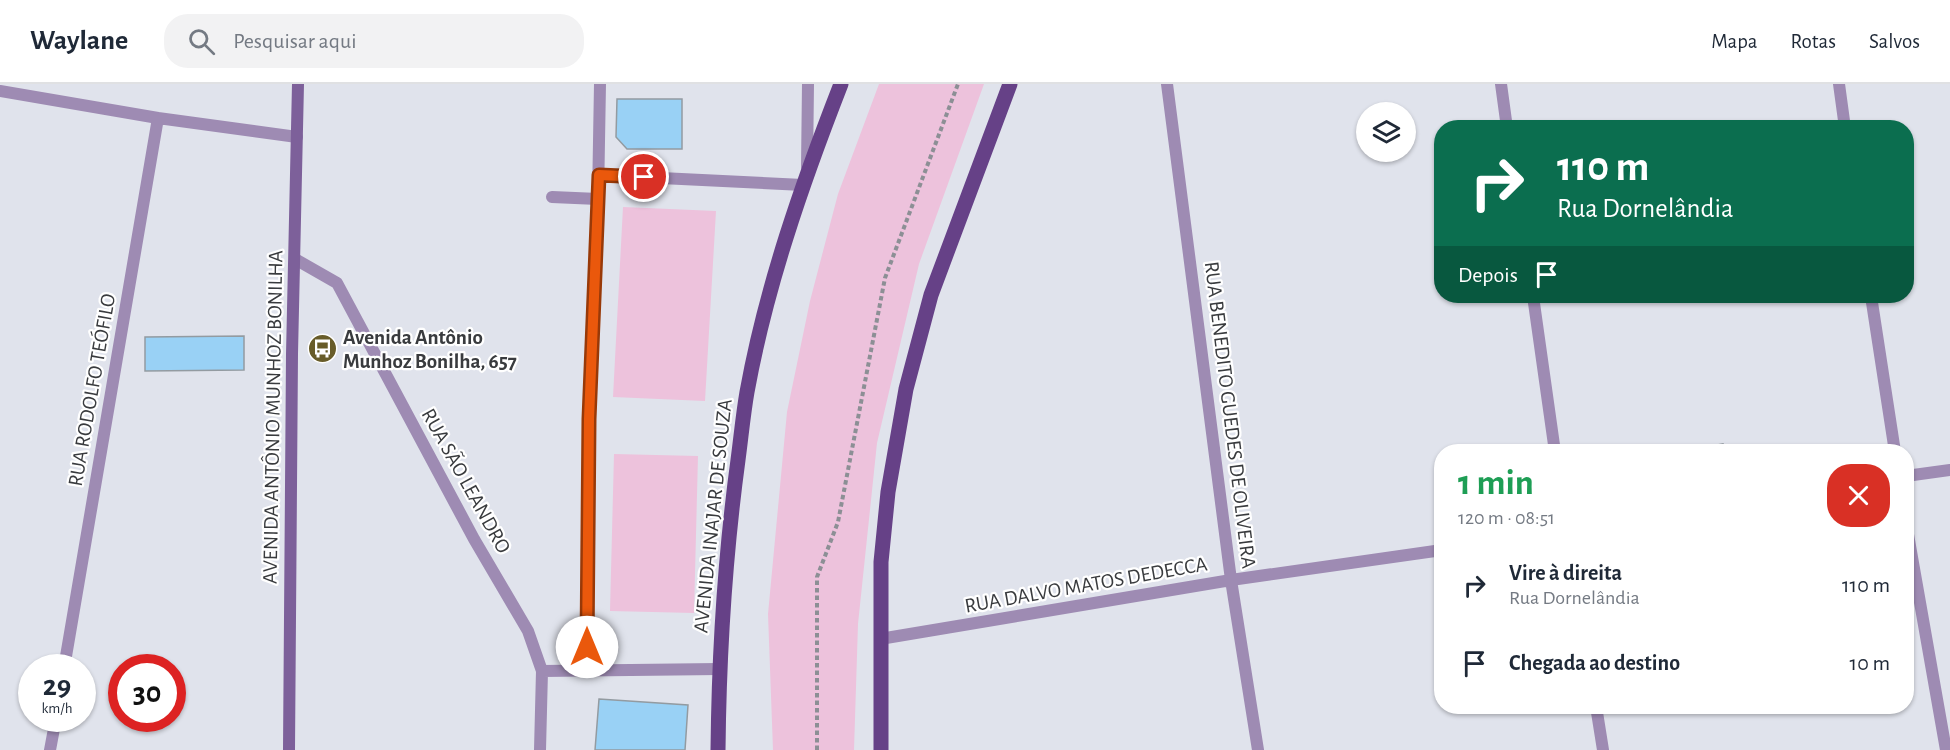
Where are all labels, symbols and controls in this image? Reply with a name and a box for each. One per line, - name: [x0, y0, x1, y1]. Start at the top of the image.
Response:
- search box: [164, 14, 584, 68]
- icon: search: [185, 25, 218, 58]
- text: Waylane: [30, 27, 128, 55]
- text: Pesquisar aqui: [233, 30, 356, 52]
- text: Mapa: [1711, 31, 1758, 52]
- text: Rotas: [1791, 31, 1836, 52]
- text: Salvos: [1869, 31, 1920, 52]
- map controls: [1356, 102, 1416, 162]
- button: layers: [1356, 102, 1416, 162]
- icon: right: [1458, 144, 1536, 222]
- text: 110 m: [1557, 146, 1649, 188]
- pin: [618, 151, 669, 202]
- icon: arrive: [627, 160, 660, 193]
- text: Rua Dornelândia: [1557, 195, 1733, 222]
- street label: AVENIDA ANTÔNIO MUNHOZ BONILHA: [258, 250, 286, 584]
- icon: arrive: [1530, 258, 1563, 291]
- street label: RUA BENEDITO GUEDES DE OLIVEIRA: [1201, 260, 1259, 570]
- text: Depois: [1458, 264, 1518, 286]
- street label: RUA RODOLFO TEÓFILO: [63, 292, 119, 488]
- place label: Avenida Antônio Munhoz Bonilha, 657: [343, 327, 517, 372]
- bus stop icon: Avenida Antônio Munhoz Bonilha, 657: [306, 333, 338, 365]
- street label: AVENIDA INAJAR DE SOUZA: [690, 398, 736, 634]
- street label: RUA SÃO LEANDRO: [418, 404, 516, 557]
- button: close: [1827, 464, 1890, 527]
- text: 1 min: [1458, 465, 1534, 501]
- text: 120 m · 08:51: [1458, 508, 1555, 528]
- street label: RUA DALVO MATOS DEDECCA: [963, 553, 1209, 617]
- text: Vire à direita: [1509, 562, 1622, 584]
- icon: right: [1458, 569, 1491, 602]
- text: 110 m: [1842, 574, 1890, 596]
- text: Rua Dornelândia: [1509, 588, 1640, 608]
- position arrow: [555, 615, 619, 679]
- icon: arrive: [1458, 647, 1491, 680]
- text: Chegada ao destino: [1509, 652, 1680, 674]
- text: 10 m: [1850, 652, 1890, 674]
- speed limit sign: 30: [108, 654, 186, 732]
- text: 29: [43, 671, 71, 701]
- text: km/h: [42, 701, 72, 716]

